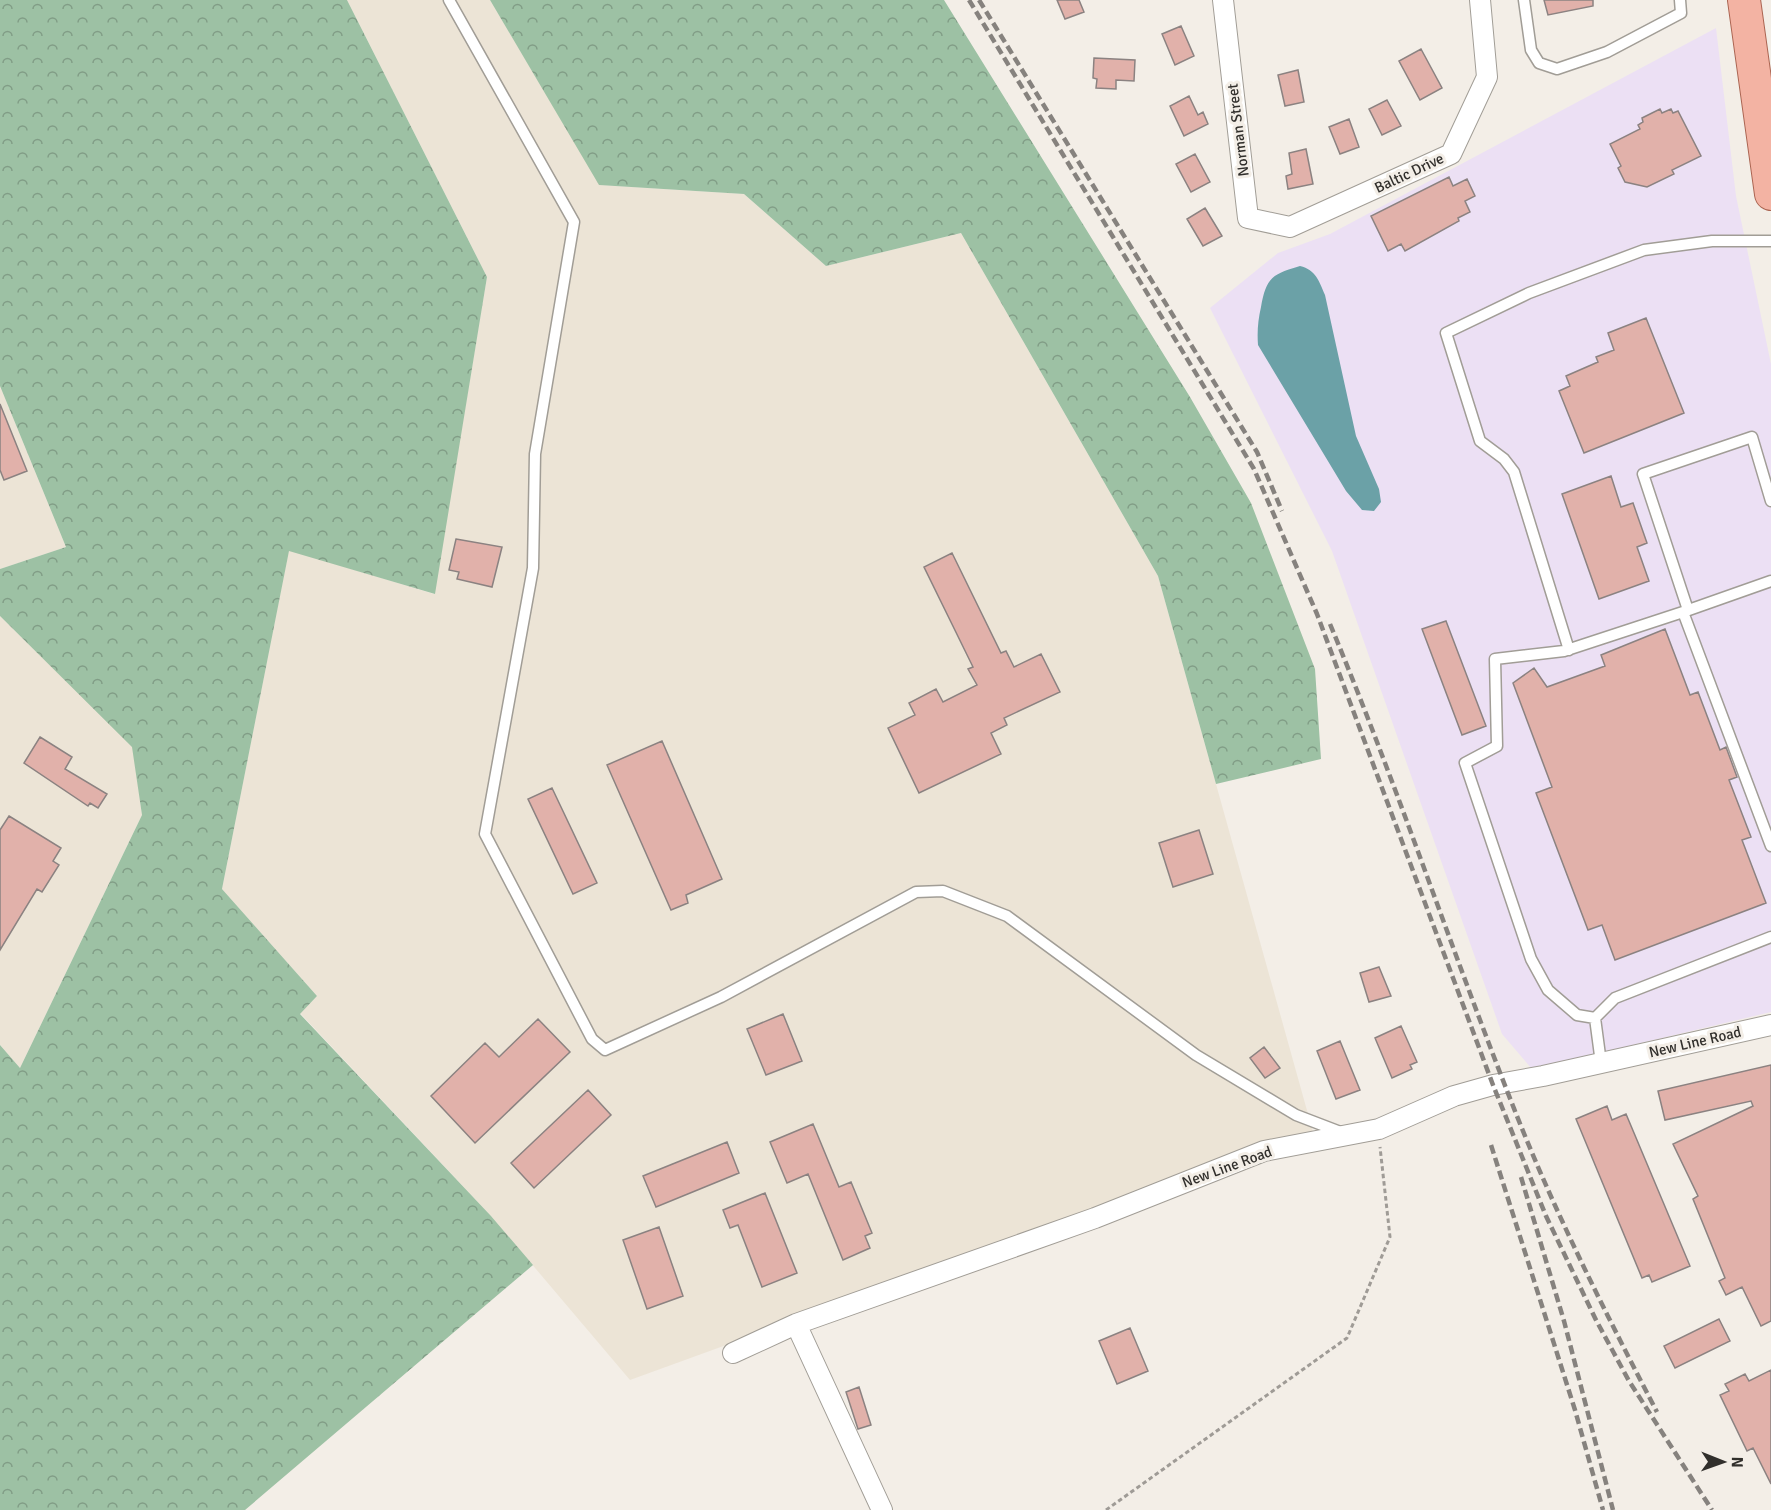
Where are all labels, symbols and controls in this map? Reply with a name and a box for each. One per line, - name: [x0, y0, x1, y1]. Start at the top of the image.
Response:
- street label: Norman Street: [1223, 82, 1253, 178]
- street label: Baltic Drive: [1372, 149, 1446, 197]
- street label: New Line Road: [1647, 1023, 1743, 1061]
- street label: New Line Road: [1180, 1142, 1274, 1192]
- north arrow: [1693, 1432, 1753, 1492]
- text: N: [1727, 1457, 1747, 1468]

